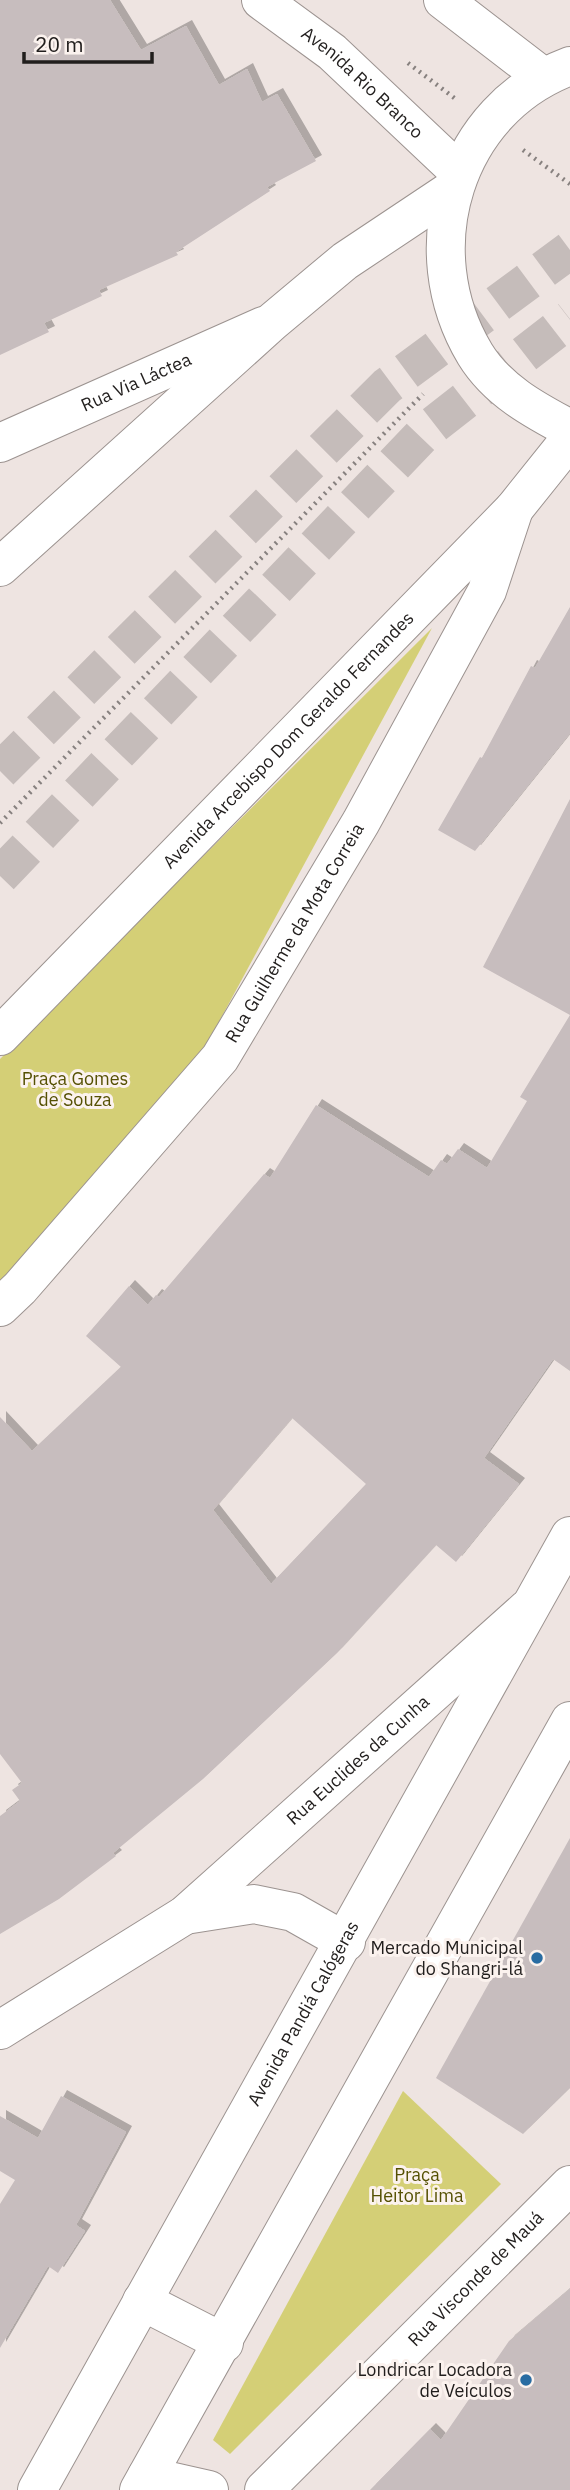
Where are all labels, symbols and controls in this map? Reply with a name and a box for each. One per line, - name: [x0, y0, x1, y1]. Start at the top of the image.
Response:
- scale bar: [24, 21, 152, 65]
- street label: Avenida Rio Branco: [297, 22, 428, 143]
- text: 20 m: [35, 30, 84, 58]
- street label: Rua Via Láctea: [77, 347, 195, 417]
- street label: Avenida Arcebispo Dom Geraldo Fernandes: [158, 607, 418, 873]
- street label: Rua Guilherme da Mota Correia: [220, 818, 369, 1047]
- park label: Praça Gomes de Souza: [22, 1067, 128, 1111]
- street label: Rua Euclides da Cunha: [281, 1690, 434, 1830]
- street label: Avenida Pandiá Calógeras: [242, 1917, 364, 2110]
- place label: Mercado Municipal do Shangri-lá: [370, 1936, 523, 1980]
- marker: Mercado Municipal do Shangri-lá: [529, 1950, 545, 1966]
- park label: Praça Heitor Lima: [370, 2163, 464, 2207]
- street label: Rua Visconde de Mauá: [403, 2206, 548, 2351]
- place label: Londricar Locadora de Veículos: [358, 2358, 512, 2402]
- marker: Londricar Locadora de Veículos: [518, 2372, 534, 2388]

